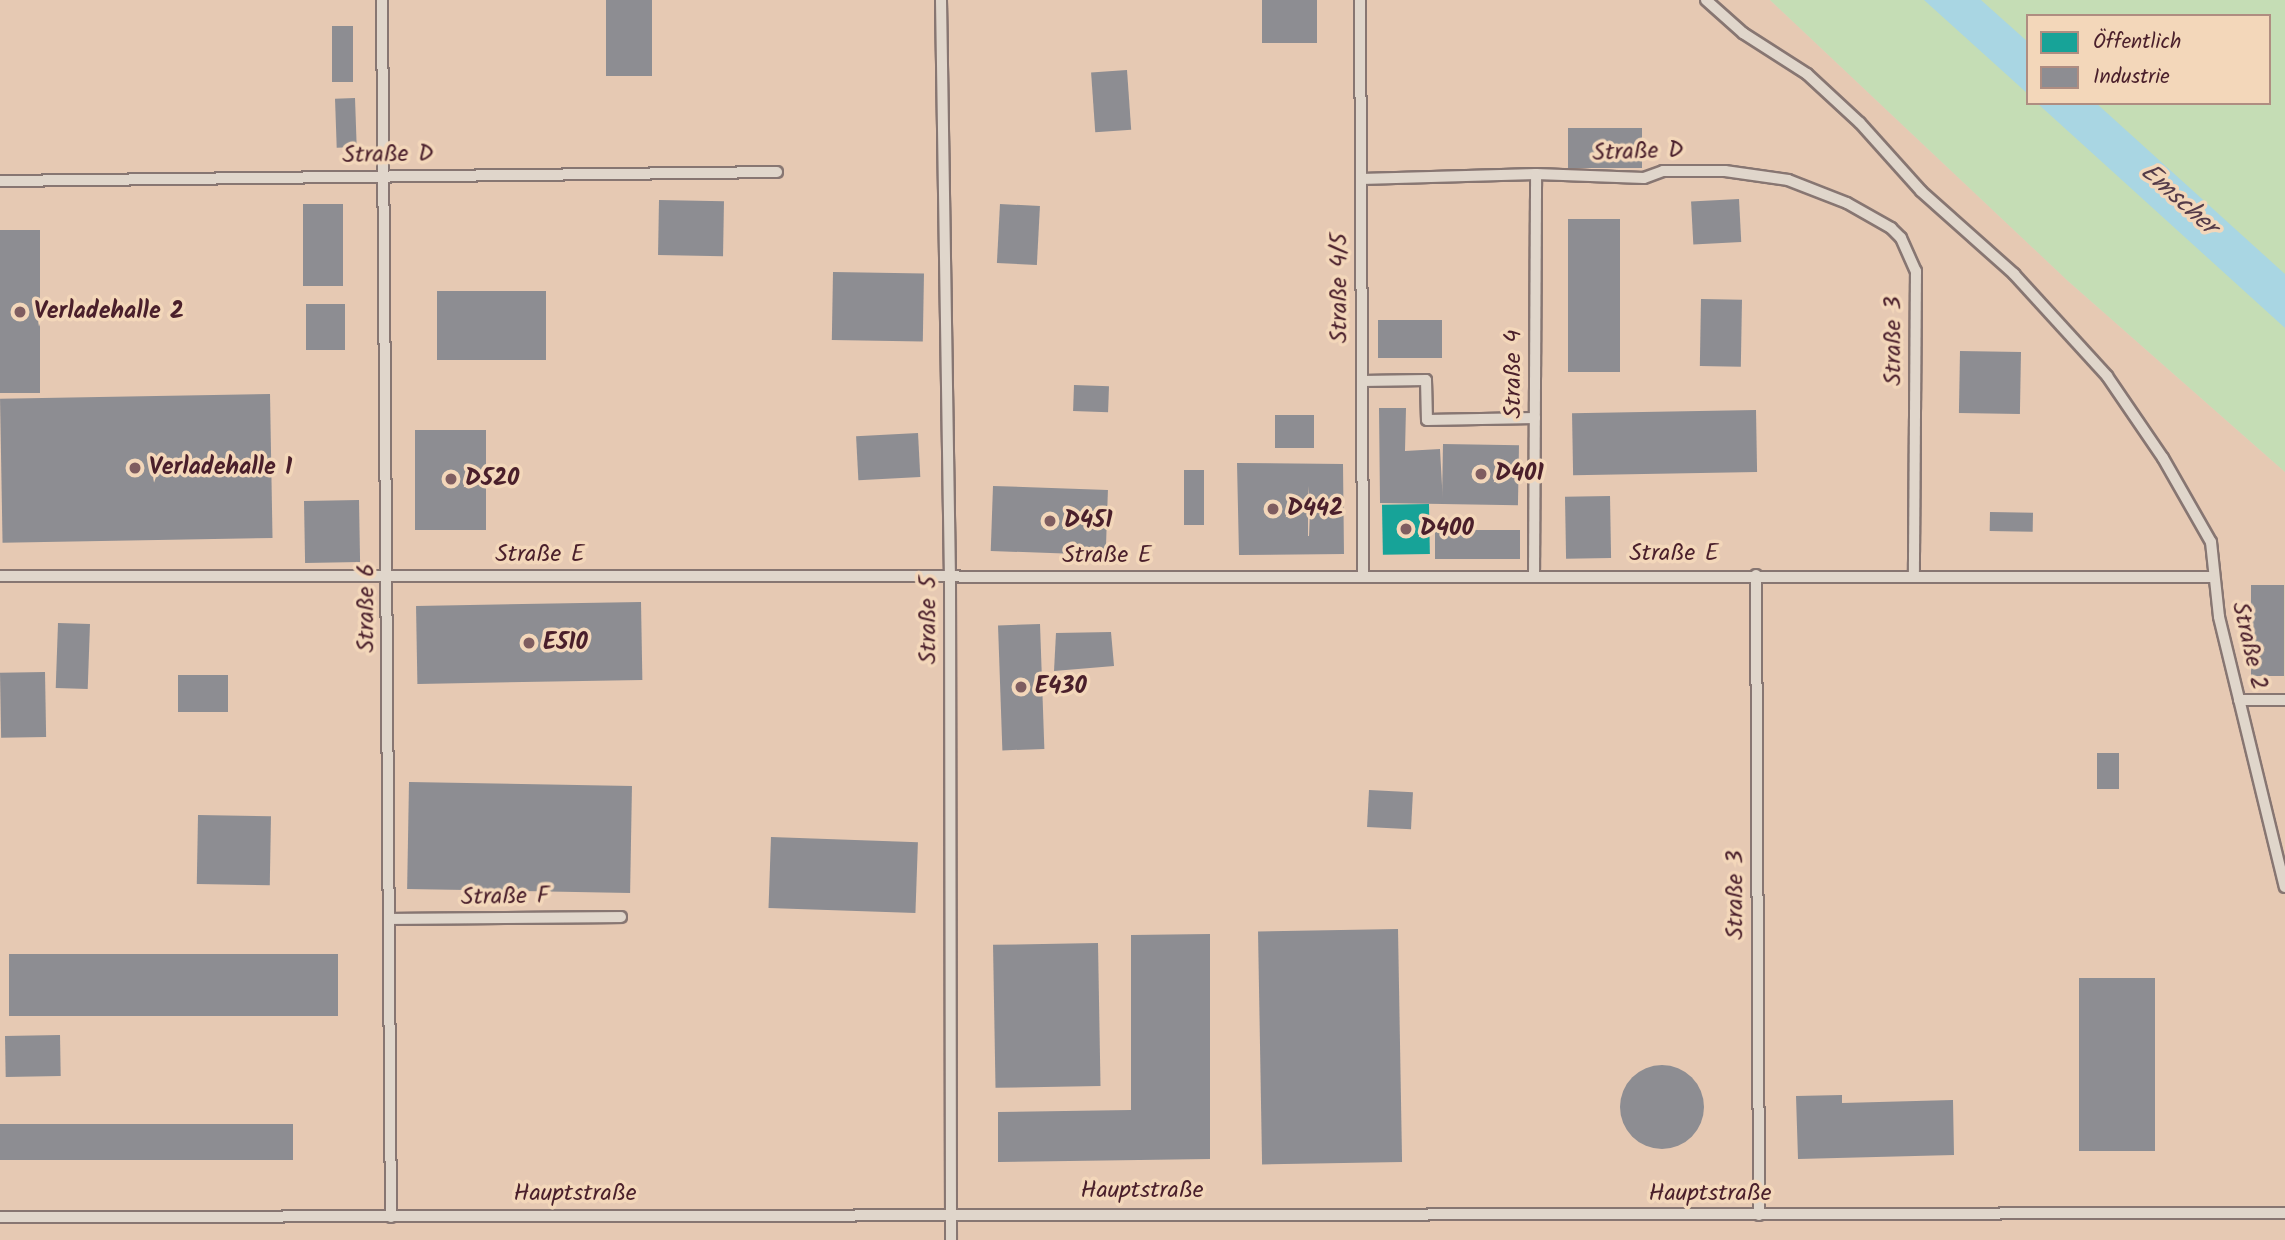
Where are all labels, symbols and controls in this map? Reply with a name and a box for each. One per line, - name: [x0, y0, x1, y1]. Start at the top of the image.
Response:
- legend: [2026, 14, 2271, 105]
- text: Öffentlich: [2093, 26, 2181, 59]
- text: Industrie: [2093, 61, 2170, 94]
- street label: Straße D: [1592, 136, 1684, 168]
- street label: Straße D: [342, 140, 434, 170]
- water label: Emscher: [2133, 157, 2223, 243]
- street label: Straße 4/5: [1326, 233, 1354, 343]
- street label: Straße 3: [1880, 296, 1908, 386]
- place label: Verladehalle 2: [34, 298, 184, 326]
- marker: Verladehalle 2: [12, 304, 28, 320]
- street label: Straße 4: [1500, 330, 1528, 418]
- place label: Verladehalle 1: [149, 454, 292, 482]
- marker: Verladehalle 1: [127, 460, 143, 476]
- place label: D401: [1495, 460, 1544, 488]
- place label: D520: [465, 465, 519, 493]
- marker: D401: [1473, 466, 1489, 482]
- marker: D520: [443, 471, 459, 487]
- place label: D442: [1287, 495, 1343, 523]
- marker: D442: [1265, 501, 1281, 517]
- place label: D451: [1064, 507, 1112, 535]
- marker: D451: [1042, 513, 1058, 529]
- place label: D400: [1420, 515, 1474, 543]
- marker: D400: [1398, 521, 1414, 537]
- street label: Straße E: [1629, 540, 1719, 568]
- street label: Straße E: [495, 541, 585, 569]
- street label: Straße E: [1062, 542, 1152, 570]
- street label: Straße 6: [353, 563, 381, 653]
- street label: Straße 5: [915, 576, 943, 664]
- street label: Straße 2: [2225, 599, 2273, 693]
- place label: E510: [543, 629, 588, 657]
- marker: E510: [521, 635, 537, 651]
- place label: E430: [1035, 673, 1087, 701]
- marker: E430: [1013, 679, 1029, 695]
- street label: Straße 3: [1722, 850, 1750, 940]
- street label: Straße F: [461, 882, 549, 912]
- street label: Hauptstraße: [1080, 1177, 1204, 1205]
- street label: Hauptstraße: [513, 1180, 637, 1208]
- street label: Hauptstraße: [1648, 1180, 1772, 1208]

